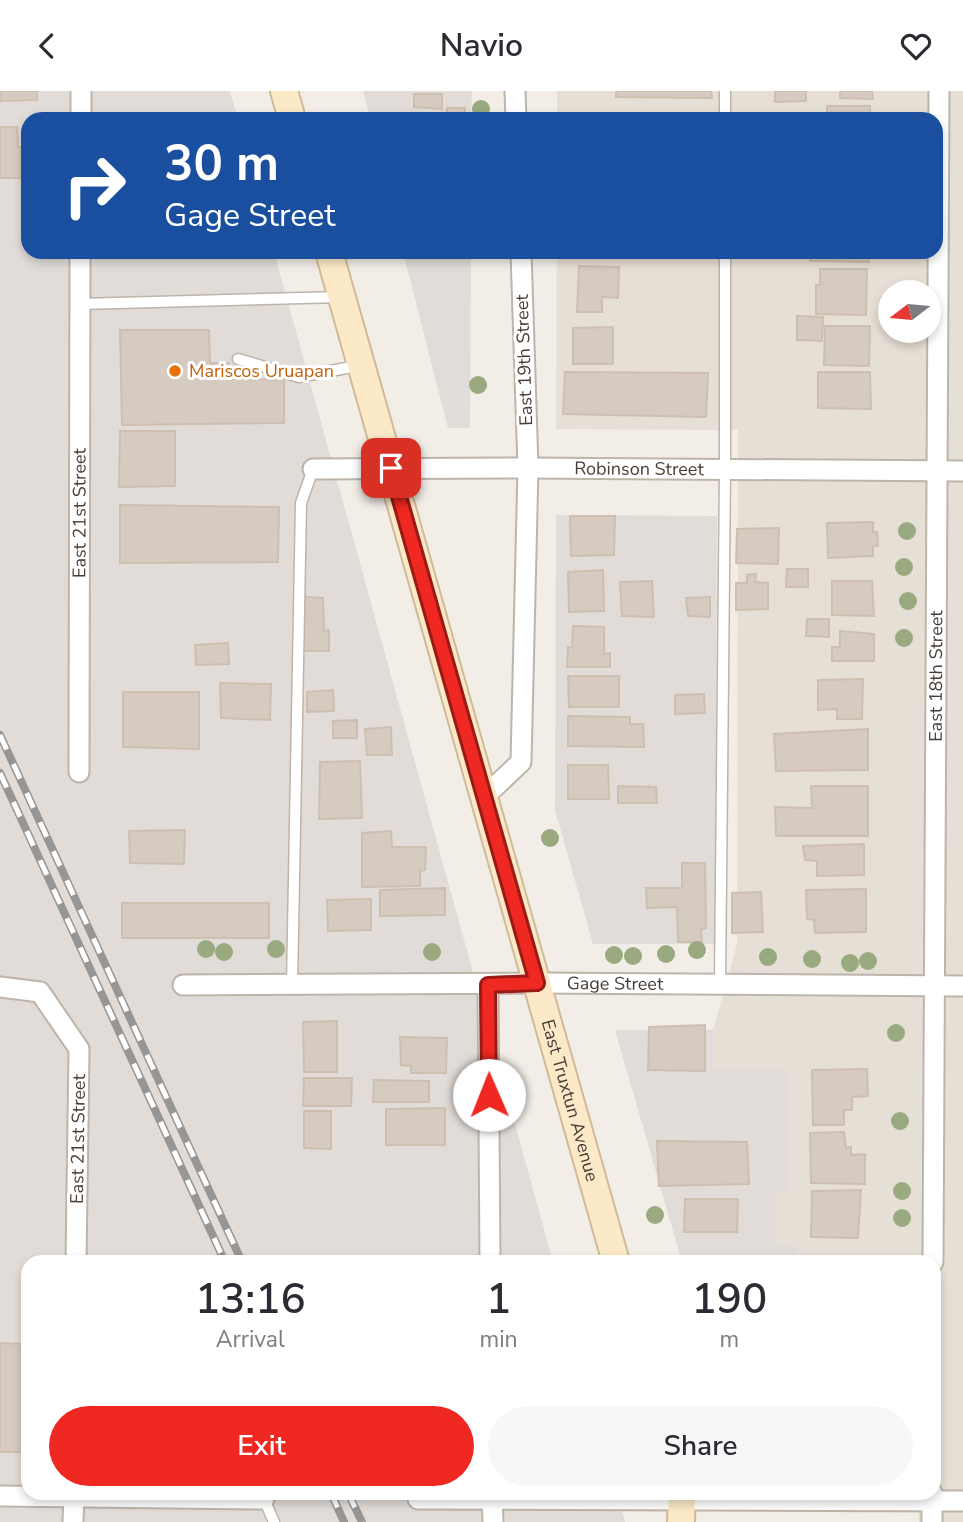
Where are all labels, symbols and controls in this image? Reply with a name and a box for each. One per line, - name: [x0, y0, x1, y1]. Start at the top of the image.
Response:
- text: Navio: [440, 24, 523, 67]
- icon: back: [28, 27, 66, 65]
- icon: heart: [897, 27, 935, 65]
- text: 30 m: [164, 130, 279, 197]
- icon: right: [49, 140, 140, 231]
- text: Gage Street: [164, 194, 336, 237]
- north arrow: [878, 280, 942, 343]
- map controls: [878, 280, 941, 343]
- street label: East 19th Street: [510, 293, 538, 426]
- place label: Mariscos Uruapan: [189, 359, 334, 383]
- marker: Mariscos Uruapan: [167, 363, 183, 379]
- pin: [361, 438, 421, 498]
- street label: East 21st Street: [67, 447, 92, 578]
- icon: arrive: [372, 449, 410, 487]
- street label: Robinson Street: [574, 456, 705, 481]
- street label: East 18th Street: [924, 610, 948, 742]
- street label: Gage Street: [567, 971, 664, 996]
- street label: East Truxtun Avenue: [536, 1017, 605, 1184]
- position arrow: [452, 1058, 526, 1132]
- street label: East 21st Street: [65, 1073, 91, 1204]
- text: 13:16: [195, 1271, 306, 1328]
- text: 1: [486, 1271, 511, 1328]
- text: 190: [691, 1271, 767, 1328]
- text: Arrival: [216, 1324, 285, 1355]
- text: min: [480, 1324, 518, 1355]
- text: m: [719, 1324, 739, 1355]
- button: Exit: [49, 1406, 474, 1486]
- button: Share: [488, 1406, 913, 1486]

